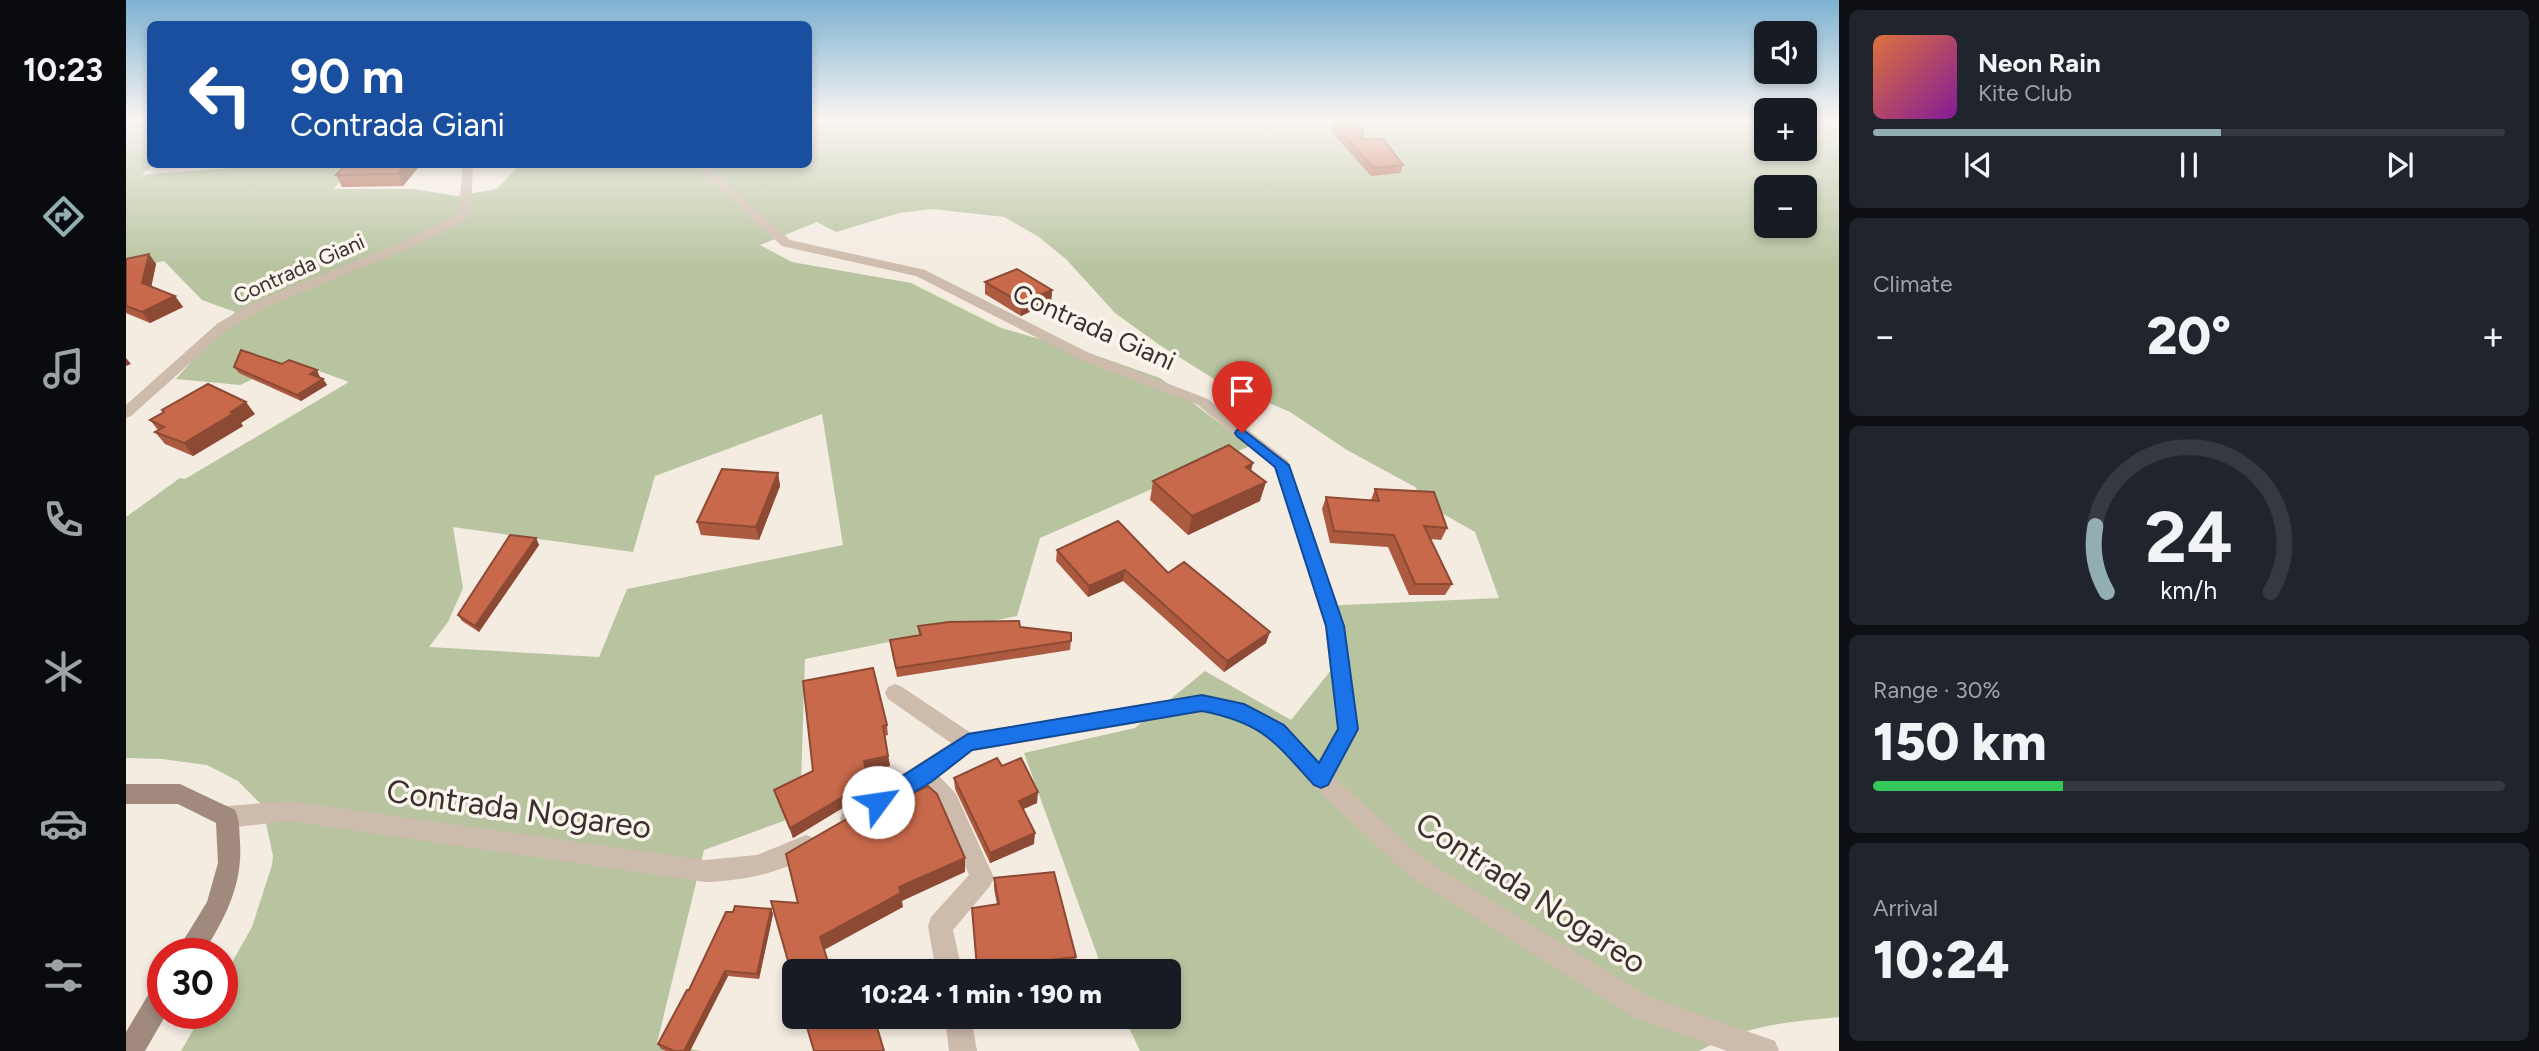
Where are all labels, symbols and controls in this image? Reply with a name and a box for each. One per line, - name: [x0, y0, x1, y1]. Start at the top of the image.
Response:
- map controls: [1754, 21, 1817, 238]
- button: sound: [1754, 21, 1817, 84]
- text: 90 m: [290, 46, 405, 105]
- text: Neon Rain: [1978, 47, 2101, 79]
- icon: left: [175, 49, 266, 140]
- text: 10:23: [23, 51, 103, 89]
- text: Kite Club: [1978, 79, 2072, 107]
- button: +: [1754, 98, 1817, 161]
- text: Contrada Giani: [290, 106, 505, 144]
- icon: previous: [1959, 146, 1997, 184]
- icon: pause: [2170, 146, 2208, 184]
- icon: next: [2381, 146, 2419, 184]
- button: −: [1754, 175, 1817, 238]
- icon: directions: [39, 192, 88, 241]
- street label: Contrada Giani: [229, 228, 368, 309]
- text: Climate: [1873, 270, 1952, 298]
- street label: Contrada Giani: [1008, 277, 1180, 377]
- text: 20°: [2147, 305, 2231, 367]
- text: −: [1873, 313, 1897, 359]
- text: +: [2481, 313, 2505, 359]
- icon: music: [39, 344, 88, 393]
- pin: [1212, 361, 1272, 433]
- icon: arrive: [1223, 372, 1261, 410]
- text: 24: [2145, 493, 2233, 580]
- icon: phone: [39, 495, 88, 544]
- text: km/h: [2160, 574, 2218, 604]
- icon: climate: [39, 647, 88, 696]
- text: Range · 30%: [1873, 676, 2001, 704]
- text: 150 km: [1873, 711, 2047, 773]
- position arrow: [841, 765, 915, 839]
- street label: Contrada Nogareo: [384, 772, 654, 846]
- icon: car: [39, 799, 88, 848]
- street label: Contrada Nogareo: [1409, 804, 1653, 982]
- text: Arrival: [1873, 894, 1938, 922]
- text: 10:24: [1873, 929, 2010, 991]
- speed limit sign: 30: [147, 938, 238, 1029]
- icon: filters: [39, 951, 88, 1000]
- text: 10:24 · 1 min · 190 m: [861, 978, 1102, 1010]

